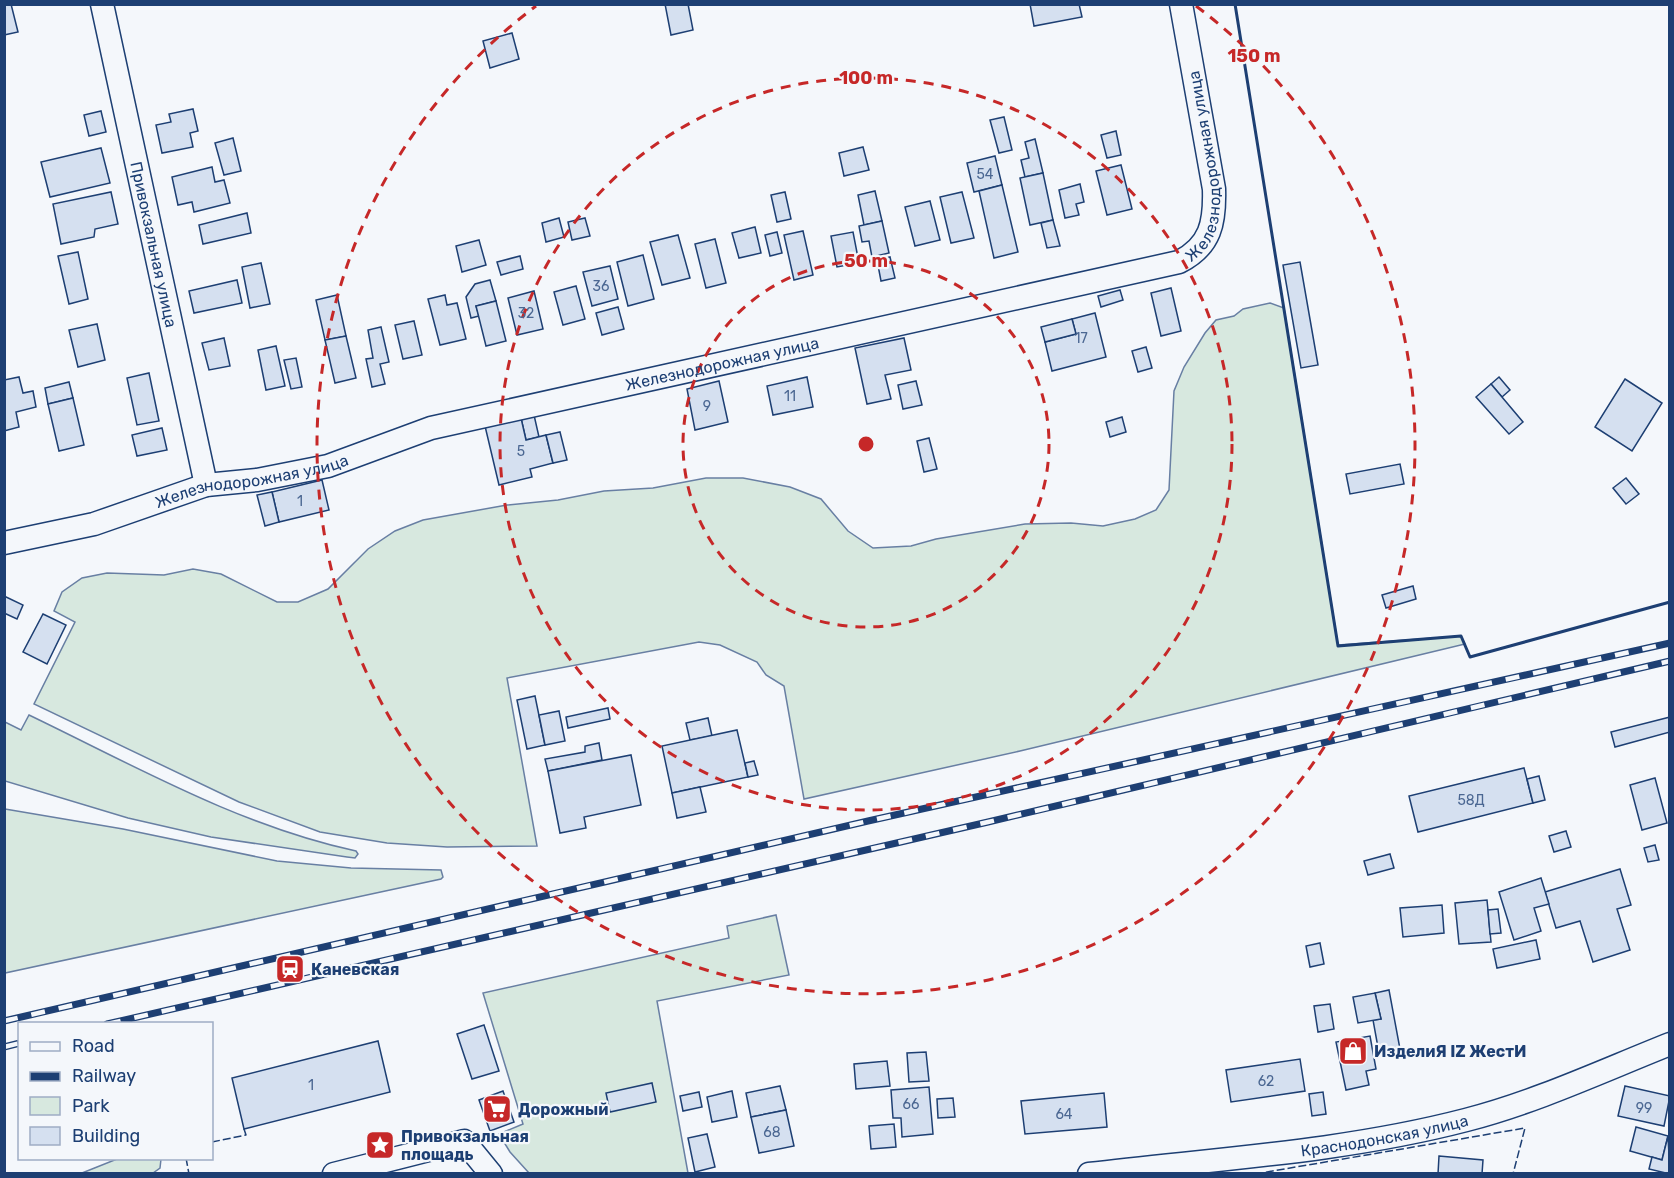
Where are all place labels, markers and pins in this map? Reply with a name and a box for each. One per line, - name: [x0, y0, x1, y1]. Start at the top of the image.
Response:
- centre of rings: [856, 434, 876, 454]
- station icon: Каневская: [274, 953, 306, 985]
- place label: Каневская: [311, 960, 399, 979]
- shop icon: ИзделиЯ IZ ЖестИ: [1337, 1035, 1369, 1067]
- place label: ИзделиЯ IZ ЖестИ: [1374, 1042, 1526, 1061]
- supermarket icon: Дорожный: [481, 1093, 513, 1125]
- place label: Дорожный: [518, 1100, 608, 1119]
- place label: Привокзальная площадь: [401, 1127, 529, 1164]
- place icon: Привокзальная площадь: [364, 1129, 396, 1161]

